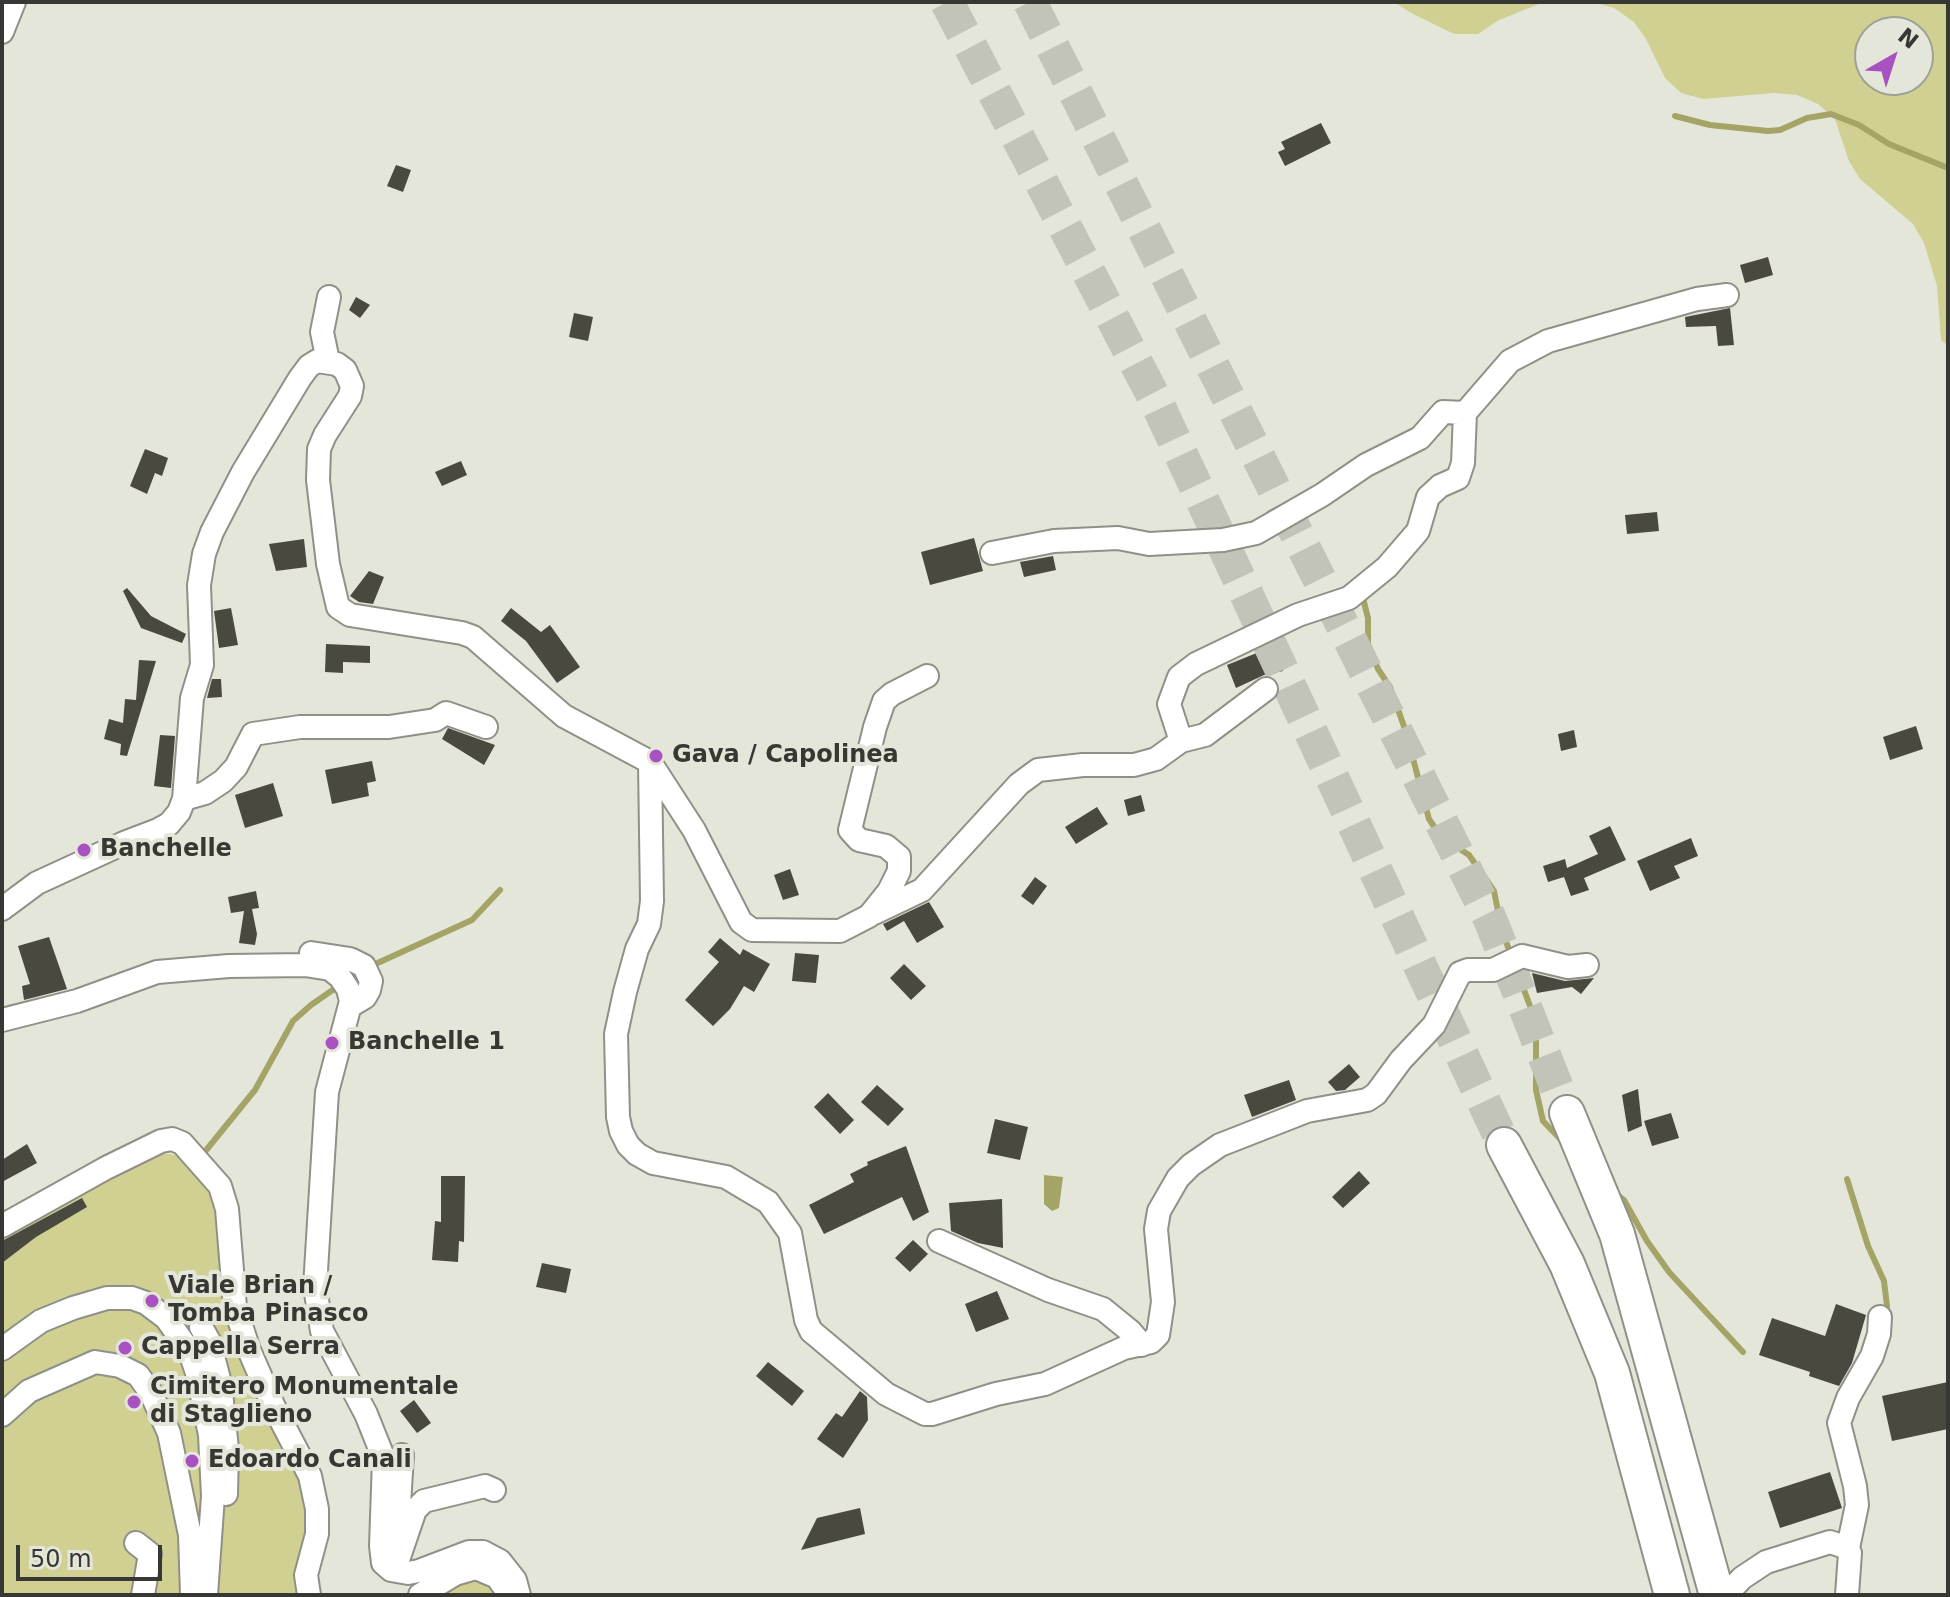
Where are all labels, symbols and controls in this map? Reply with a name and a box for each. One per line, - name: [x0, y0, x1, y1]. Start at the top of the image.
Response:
- north arrow: [1854, 16, 1934, 96]
- text: N: [1893, 23, 1923, 54]
- place label: Gava / Capolinea: [672, 742, 899, 770]
- marker: Gava / Capolinea: [647, 747, 665, 765]
- place label: Banchelle: [100, 836, 232, 864]
- marker: Banchelle: [75, 841, 93, 859]
- place label: Banchelle 1: [348, 1029, 505, 1057]
- marker: Banchelle 1: [323, 1034, 341, 1052]
- place label: Viale Brian / Tomba Pinasco: [168, 1273, 369, 1329]
- marker: Viale Brian / Tomba Pinasco: [143, 1292, 161, 1310]
- place label: Cappella Serra: [141, 1334, 340, 1362]
- marker: Cappella Serra: [116, 1339, 134, 1357]
- place label: Cimitero Monumentale di Staglieno: [150, 1374, 459, 1430]
- marker: Cimitero Monumentale di Staglieno: [125, 1393, 143, 1411]
- place label: Edoardo Canali: [208, 1447, 412, 1475]
- marker: Edoardo Canali: [183, 1452, 201, 1470]
- scale bar: [20, 1529, 166, 1579]
- text: 50 m: [30, 1545, 92, 1573]

